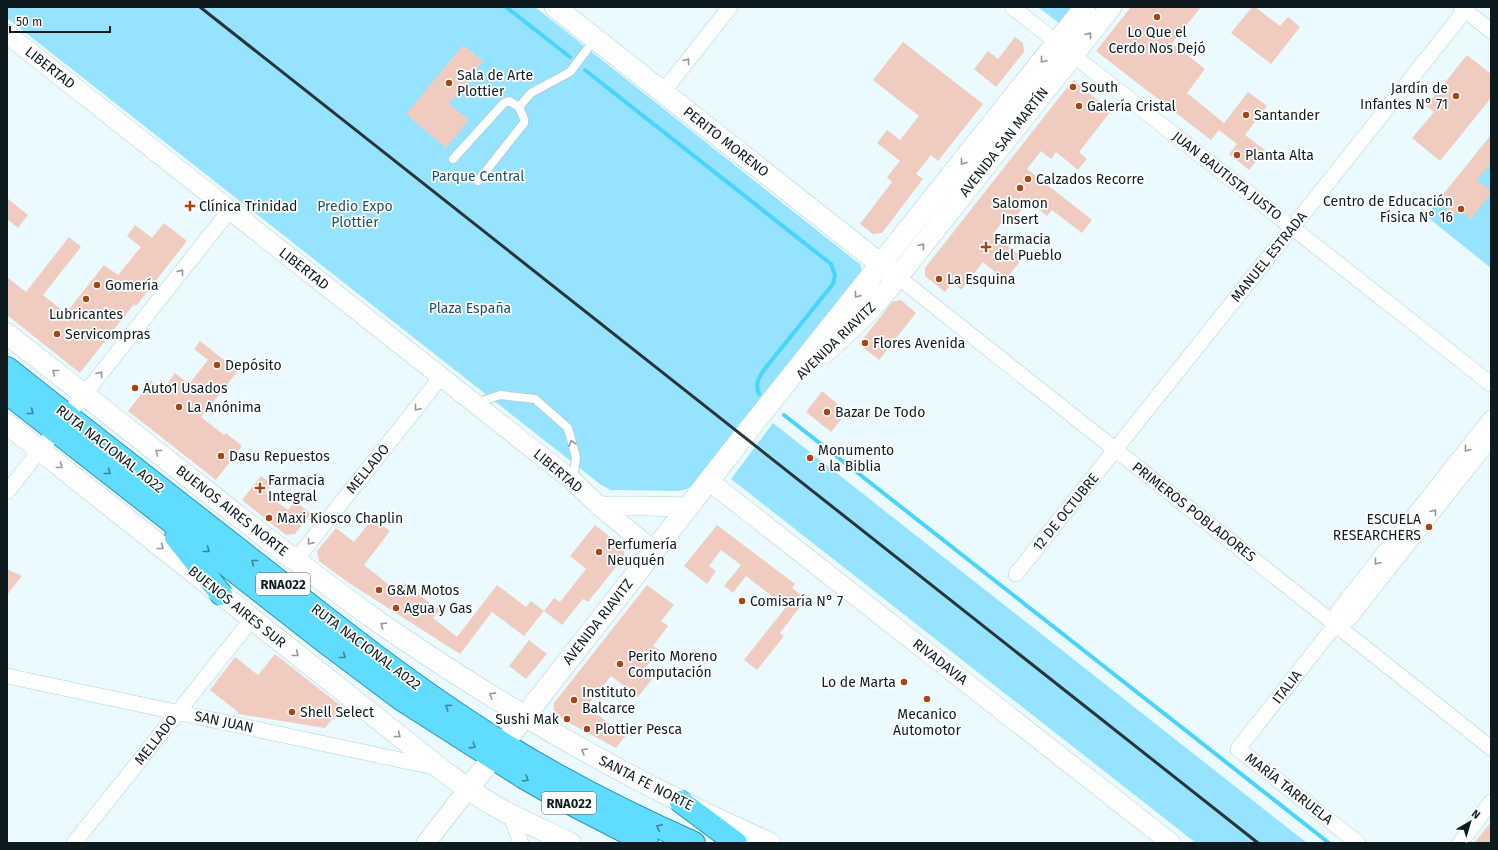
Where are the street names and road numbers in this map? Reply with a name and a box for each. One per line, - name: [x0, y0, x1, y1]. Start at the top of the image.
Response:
- street label: LIBERTAD: [22, 43, 78, 93]
- street label: AVENIDA SAN MARTÍN: [955, 83, 1052, 200]
- street label: PERITO MORENO: [680, 103, 772, 181]
- street label: JUAN BAUTISTA JUSTO: [1169, 128, 1285, 224]
- street label: MANUEL ESTRADA: [1227, 208, 1311, 306]
- street label: LIBERTAD: [276, 244, 332, 294]
- street label: AVENIDA RIAVITZ: [793, 299, 879, 383]
- street label: RUTA NACIONAL A022: [52, 401, 168, 497]
- street label: MELLADO: [343, 441, 393, 497]
- street label: LIBERTAD: [530, 446, 586, 496]
- street label: PRIMEROS POBLADORES: [1129, 459, 1259, 566]
- street label: BUENOS AIRES NORTE: [173, 462, 291, 560]
- street label: 12 DE OCTUBRE: [1029, 470, 1103, 554]
- street label: BUENOS AIRES SUR: [185, 562, 290, 652]
- road number: RNA022: [256, 573, 310, 595]
- street label: AVENIDA RIAVITZ: [559, 576, 637, 668]
- street label: RUTA NACIONAL A022: [308, 600, 424, 694]
- street label: RIVADAVIA: [909, 635, 971, 689]
- street label: ITALIA: [1269, 667, 1305, 707]
- street label: SAN JUAN: [193, 707, 255, 737]
- street label: MELLADO: [131, 711, 181, 769]
- street label: MARÍA TARRUELA: [1242, 749, 1337, 828]
- street label: SANTA FE NORTE: [596, 752, 696, 814]
- road number: RNA022: [542, 792, 596, 814]

